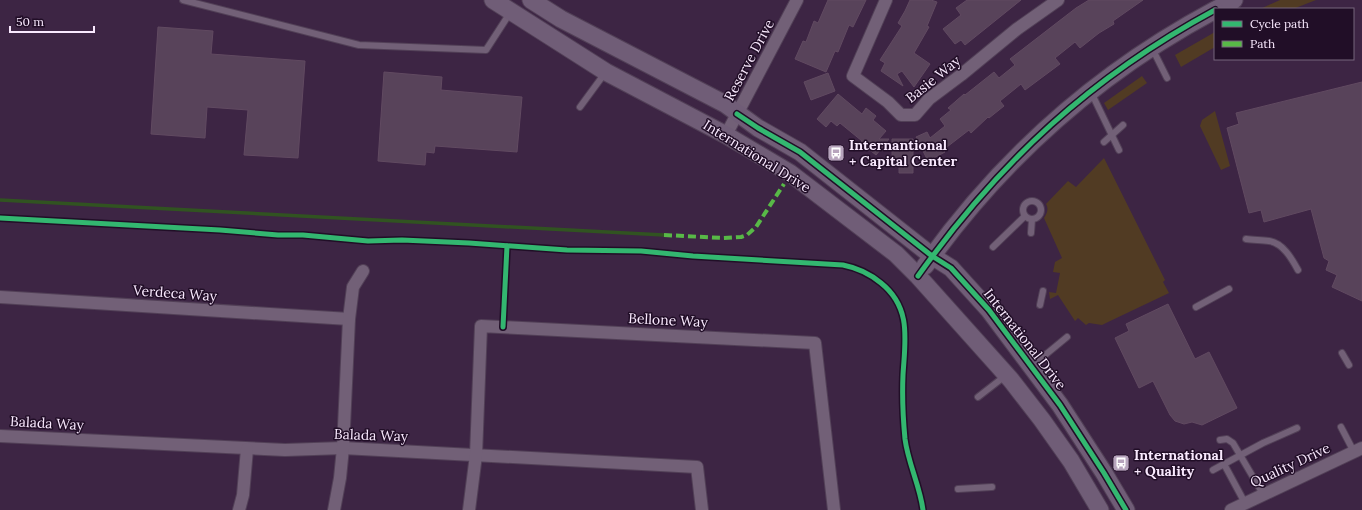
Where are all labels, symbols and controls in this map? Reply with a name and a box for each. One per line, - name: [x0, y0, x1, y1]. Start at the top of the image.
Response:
- scale bar: [10, 8, 94, 34]
- legend: [1214, 8, 1354, 60]
- text: 50 m: [16, 14, 44, 29]
- street label: Reserve Drive: [720, 16, 778, 104]
- text: Cycle path: [1250, 16, 1309, 31]
- text: Path: [1250, 36, 1275, 51]
- street label: Basie Way: [902, 51, 965, 107]
- street label: International Drive: [700, 116, 814, 197]
- place label: Internantional + Capital Center: [849, 136, 957, 170]
- bus stop icon: Internantional + Capital Center: [826, 143, 846, 163]
- street label: Verdeca Way: [131, 281, 218, 305]
- street label: International Drive: [980, 285, 1070, 393]
- street label: Bellone Way: [628, 309, 709, 331]
- street label: Balada Way: [10, 412, 85, 434]
- street label: Balada Way: [334, 425, 409, 445]
- street label: Quality Drive: [1247, 438, 1333, 491]
- place label: International + Quality: [1134, 446, 1224, 480]
- bus stop icon: International + Quality: [1111, 453, 1131, 473]

